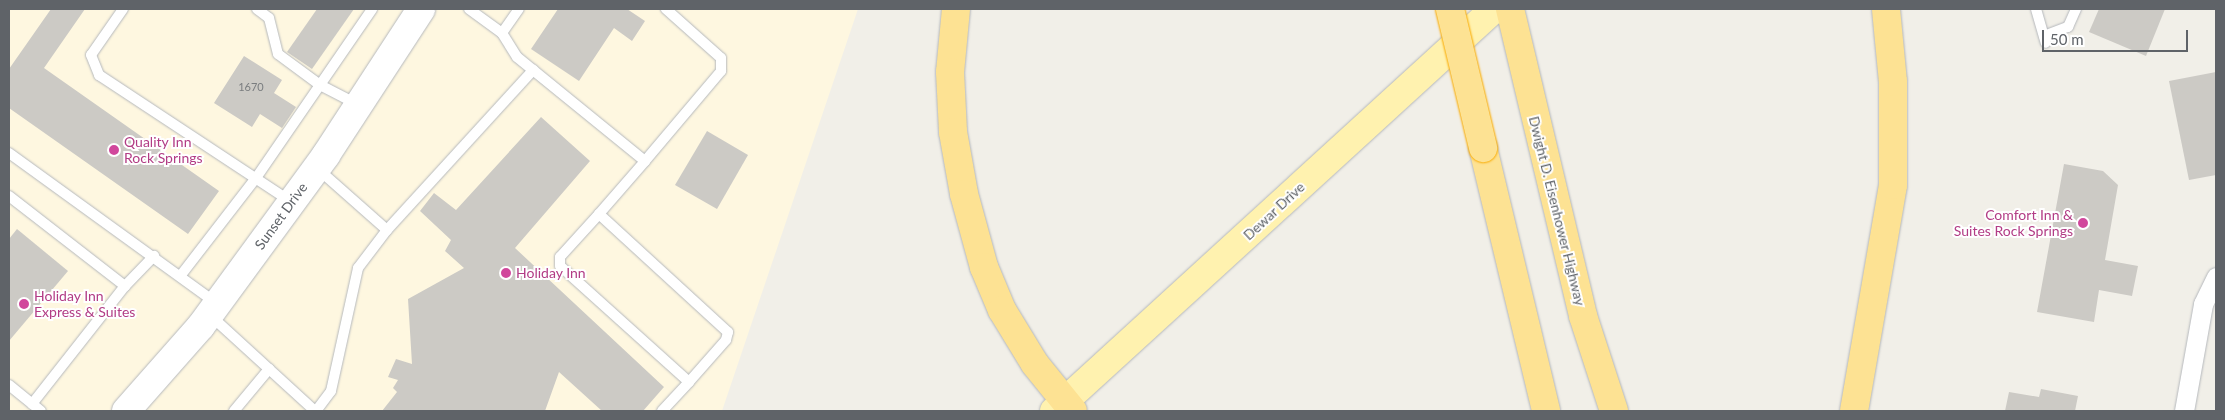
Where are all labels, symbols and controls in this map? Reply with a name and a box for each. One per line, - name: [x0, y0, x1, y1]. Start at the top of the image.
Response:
- scale bar: [2045, 20, 2191, 52]
- text: 50 m: [2050, 30, 2084, 48]
- house number: 1670: [238, 80, 264, 94]
- street label: Dwight D. Eisenhower Highway: [1525, 114, 1589, 308]
- place label: Quality Inn Rock Springs: [124, 134, 203, 166]
- marker: Quality Inn Rock Springs: [108, 144, 120, 156]
- street label: Dewar Drive: [1240, 178, 1308, 244]
- street label: Sunset Drive: [251, 179, 311, 253]
- place label: Comfort Inn & Suites Rock Springs: [1954, 207, 2073, 240]
- marker: Comfort Inn & Suites Rock Springs: [2077, 217, 2089, 229]
- place label: Holiday Inn: [516, 265, 586, 281]
- marker: Holiday Inn: [500, 267, 512, 279]
- place label: Holiday Inn Express & Suites: [34, 288, 135, 321]
- marker: Holiday Inn Express & Suites: [18, 298, 30, 310]

